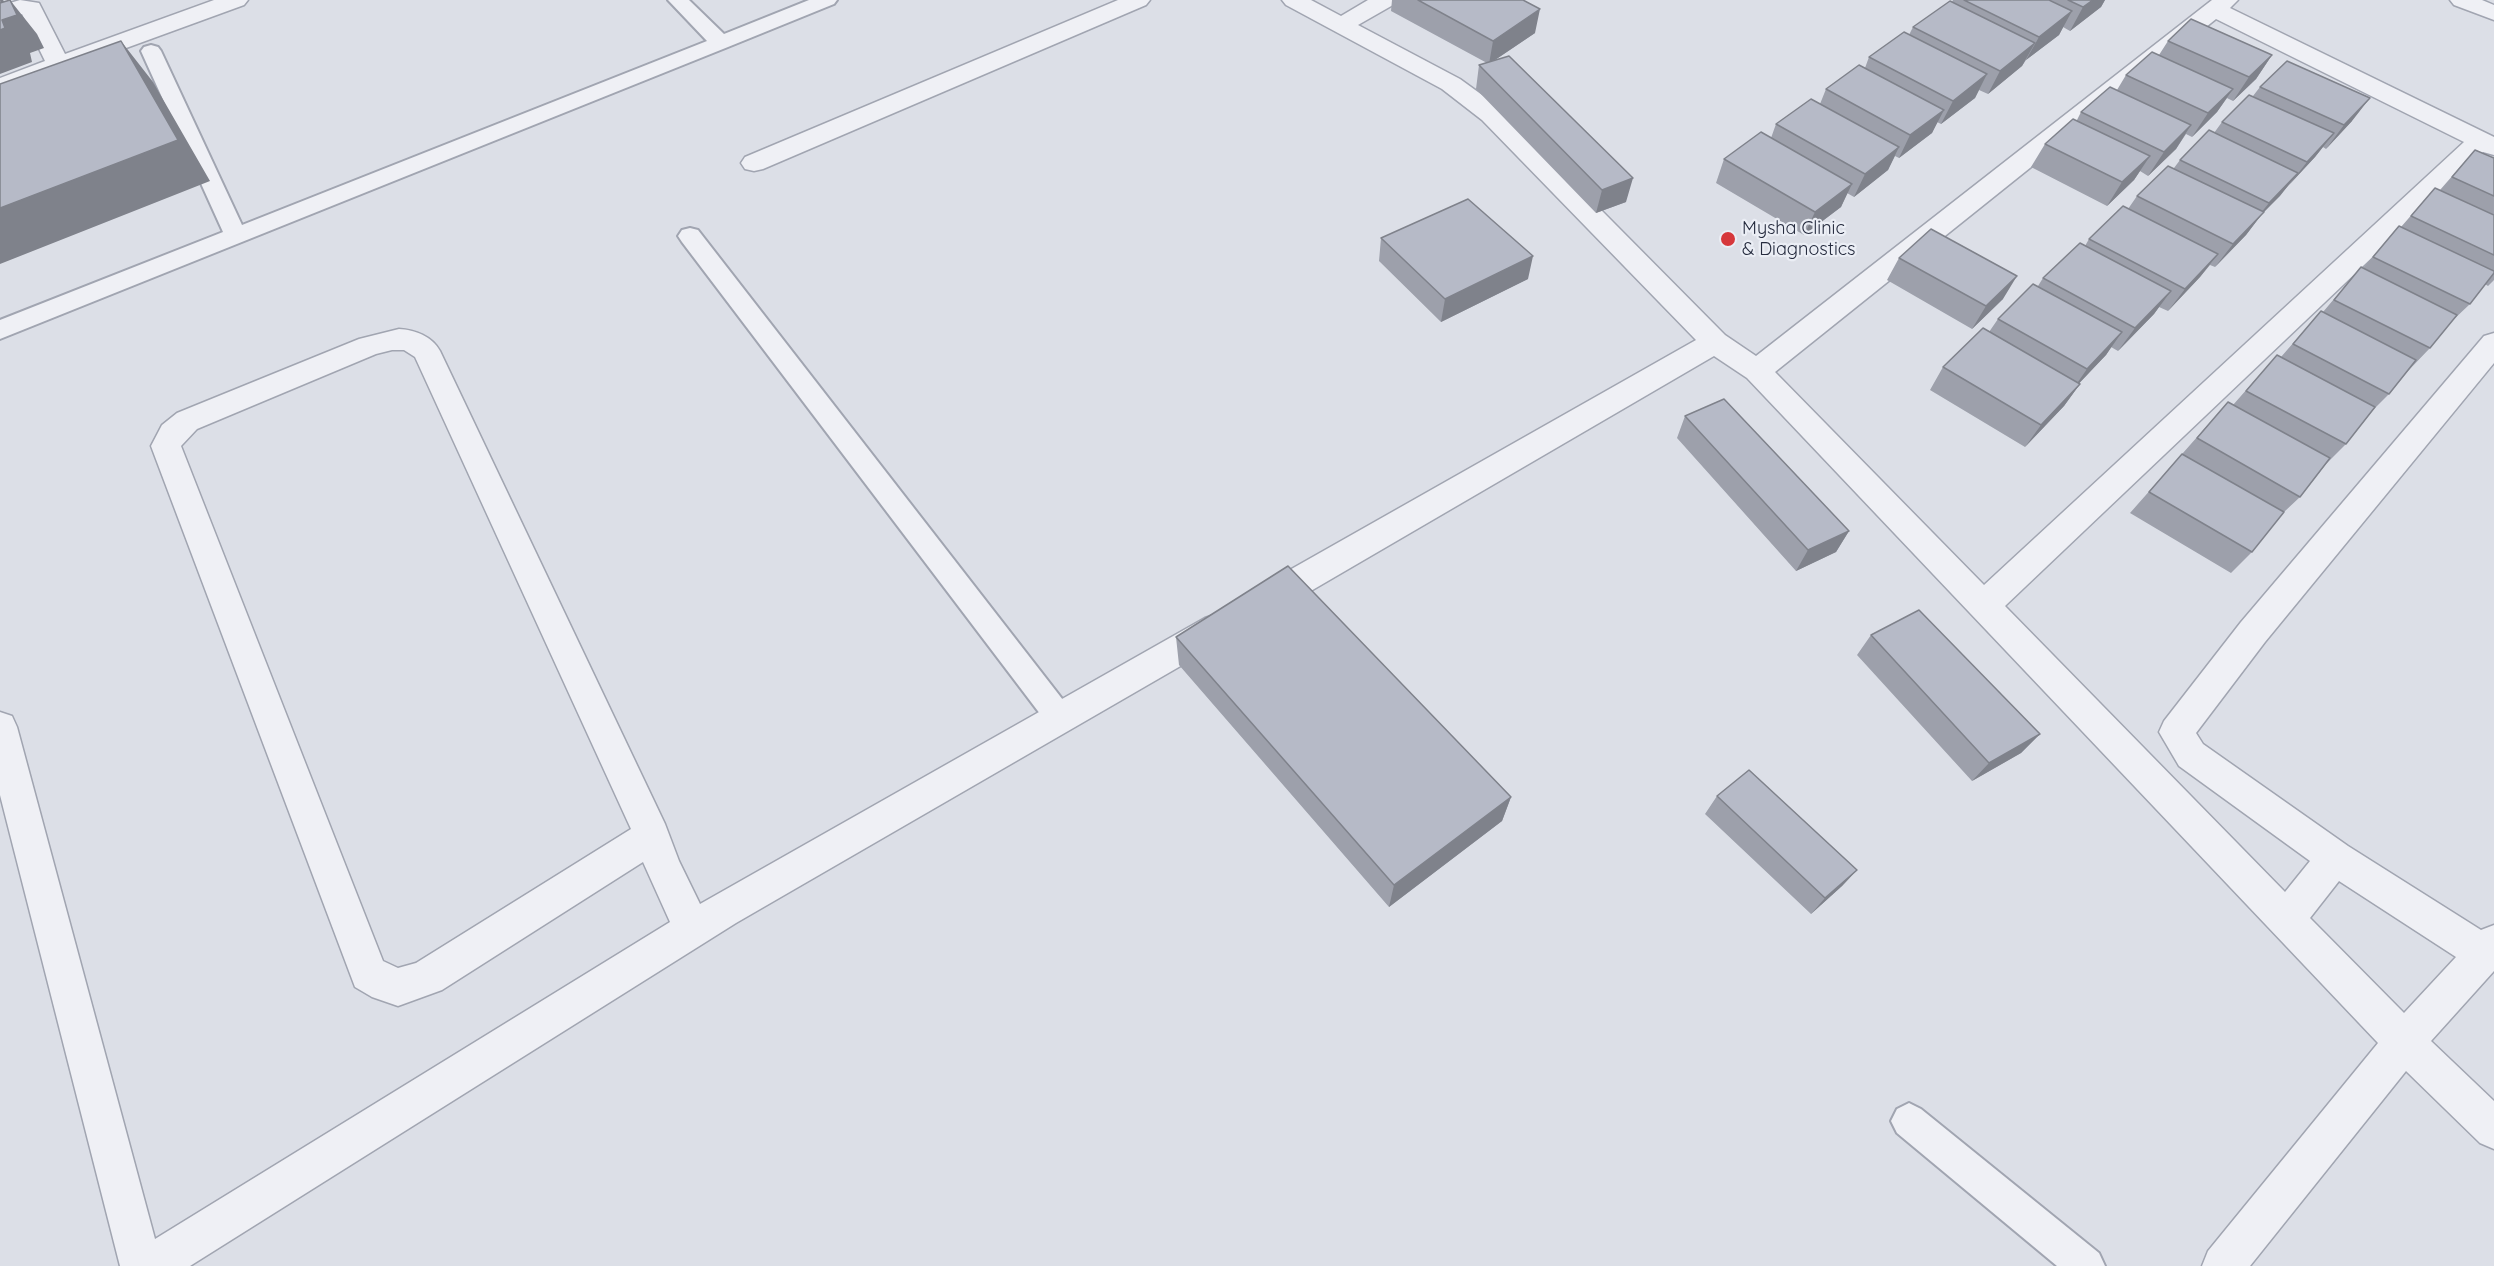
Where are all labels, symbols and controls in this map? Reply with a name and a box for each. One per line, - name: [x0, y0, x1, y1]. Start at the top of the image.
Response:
- place label: Mysha Clinic & Diagnostics: [1742, 218, 1856, 260]
- marker: Mysha Clinic & Diagnostics: [1719, 230, 1737, 248]

